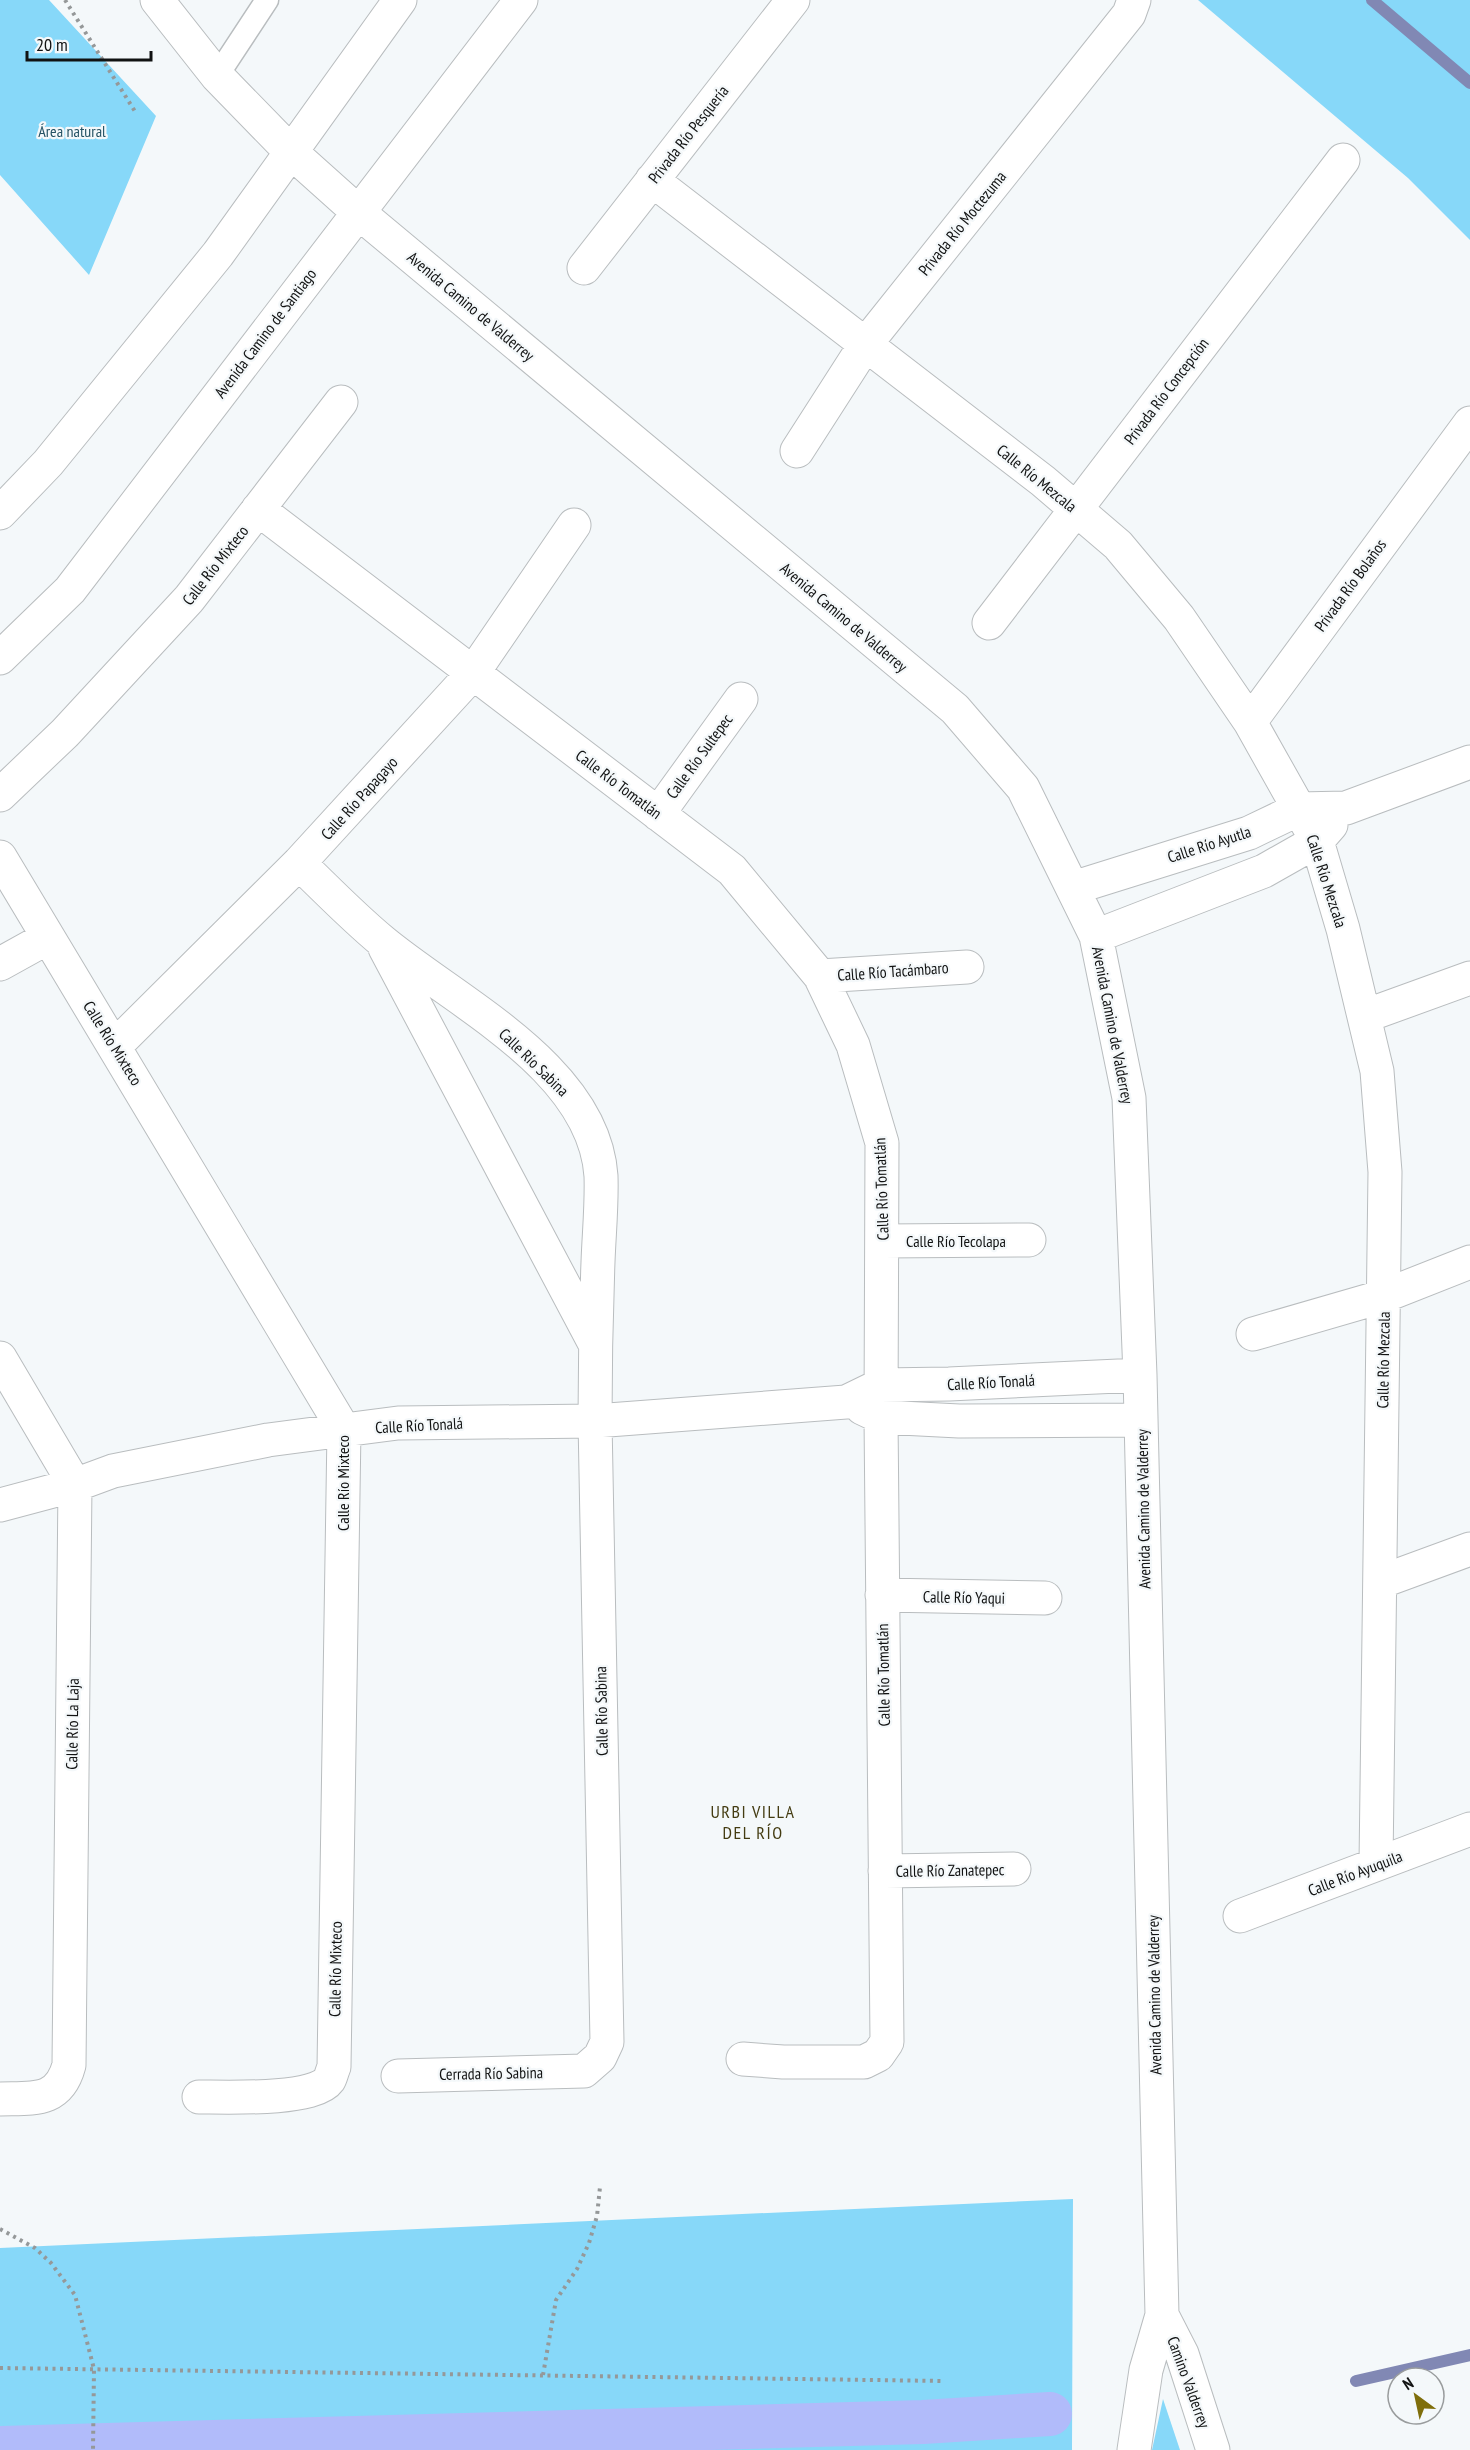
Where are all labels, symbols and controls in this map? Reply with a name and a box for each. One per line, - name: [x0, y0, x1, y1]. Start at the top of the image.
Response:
- scale bar: [27, 24, 152, 62]
- text: 20 m: [36, 33, 68, 56]
- street label: Privada Río Pesquería: [644, 81, 732, 187]
- park label: Área natural: [38, 121, 106, 141]
- street label: Privada Río Moctezuma: [914, 167, 1010, 279]
- street label: Avenida Camino de Valderrey: [403, 247, 539, 365]
- street label: Avenida Camino de Santiago: [210, 264, 320, 402]
- street label: Privada Río Concepción: [1119, 334, 1213, 448]
- street label: Calle Río Mezcala: [993, 440, 1081, 516]
- street label: Calle Río Mixteco: [178, 521, 252, 609]
- street label: Privada Río Bolaños: [1310, 535, 1390, 635]
- street label: Avenida Camino de Valderrey: [776, 558, 912, 676]
- street label: Calle Río Sultepec: [662, 709, 737, 802]
- street label: Calle Río Tomatlán: [572, 745, 666, 823]
- street label: Calle Río Papagayo: [316, 752, 402, 844]
- street label: Calle Río Ayutla: [1165, 821, 1253, 867]
- street label: Calle Río Mezcala: [1303, 832, 1351, 930]
- street label: Avenida Camino de Valderrey: [1088, 945, 1138, 1105]
- street label: Calle Río Tacámbaro: [837, 957, 949, 985]
- street label: Calle Río Mixteco: [79, 997, 147, 1089]
- street label: Calle Río Sabina: [495, 1024, 573, 1100]
- street label: Calle Río Tomatlán: [869, 1137, 893, 1241]
- street label: Calle Río Tecolapa: [906, 1231, 1006, 1251]
- street label: Calle Río Mezcala: [1372, 1311, 1394, 1409]
- street label: Calle Río Tonalá: [947, 1370, 1035, 1394]
- street label: Calle Río Tonalá: [375, 1413, 463, 1437]
- street label: Avenida Camino de Valderrey: [1132, 1429, 1154, 1589]
- street label: Calle Río Mixteco: [333, 1435, 353, 1531]
- street label: Calle Río Yaqui: [923, 1586, 1005, 1608]
- street label: Calle Río Tomatlán: [872, 1623, 894, 1727]
- street label: Calle Río Sabina: [590, 1666, 612, 1756]
- street label: Calle Río La Laja: [61, 1678, 83, 1770]
- district label: URBI VILLA DEL RÍO: [710, 1800, 796, 1844]
- street label: Calle Río Ayuquila: [1305, 1846, 1405, 1900]
- street label: Calle Río Zanatepec: [895, 1859, 1005, 1881]
- street label: Avenida Camino de Valderrey: [1143, 1915, 1165, 2075]
- street label: Calle Río Mixteco: [324, 1921, 346, 2017]
- street label: Cerrada Río Sabina: [439, 2062, 543, 2084]
- street label: Camino Valderrey: [1163, 2334, 1215, 2430]
- north arrow: [1386, 2366, 1446, 2426]
- text: N: [1399, 2373, 1417, 2394]

